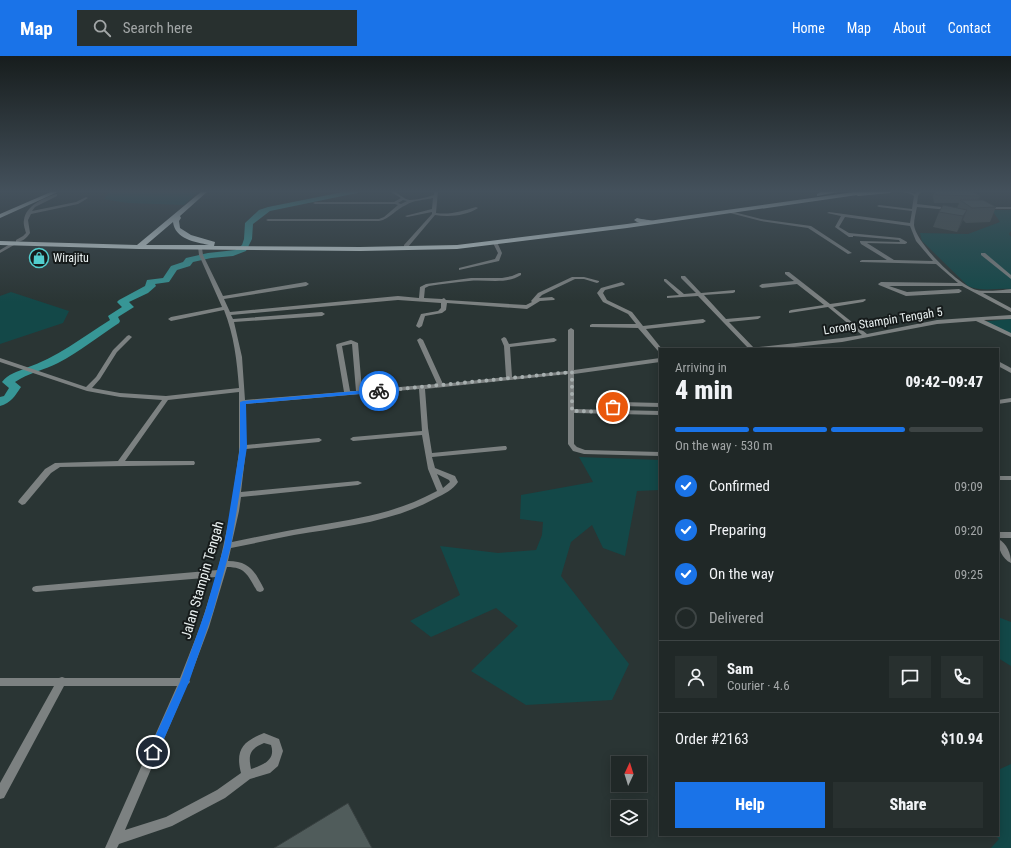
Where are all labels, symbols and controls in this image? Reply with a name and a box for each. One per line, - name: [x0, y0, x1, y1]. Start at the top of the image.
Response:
- search box: [77, 10, 357, 46]
- text: Map: [20, 17, 53, 40]
- icon: search: [91, 17, 113, 39]
- text: Search here: [123, 19, 193, 37]
- text: Home: [792, 20, 825, 36]
- text: Map: [847, 20, 871, 36]
- text: About: [893, 20, 926, 36]
- text: Contact: [948, 20, 991, 36]
- shop icon: Wirajitu: [28, 247, 50, 269]
- place label: Wirajitu: [53, 251, 89, 265]
- street label: Lorong Stampin Tengah 5: [822, 305, 944, 337]
- text: Arriving in: [675, 360, 727, 375]
- courier: [359, 371, 399, 411]
- text: 09:42–09:47: [905, 373, 983, 391]
- text: 4 min: [675, 375, 733, 405]
- icon: bike: [368, 380, 390, 402]
- pin: [596, 390, 630, 424]
- icon: bag: [602, 396, 624, 418]
- text: On the way · 530 m: [675, 438, 772, 453]
- icon: check: [675, 475, 697, 497]
- text: Confirmed: [709, 477, 770, 495]
- text: 09:09: [954, 479, 983, 494]
- street label: Jalan Stampin Tengah: [177, 519, 227, 641]
- icon: check: [675, 519, 697, 541]
- text: Preparing: [709, 521, 766, 539]
- text: 09:20: [954, 523, 983, 538]
- icon: check: [675, 563, 697, 585]
- text: On the way: [709, 565, 774, 583]
- text: 09:25: [954, 567, 983, 582]
- text: Delivered: [709, 609, 764, 627]
- button: person: [675, 656, 717, 698]
- button: chat: [889, 656, 931, 698]
- button: phone: [941, 656, 983, 698]
- text: Sam: [727, 660, 753, 678]
- text: Courier · 4.6: [727, 678, 790, 693]
- text: Order #2163: [675, 730, 749, 748]
- text: $10.94: [941, 730, 983, 748]
- pin: [136, 735, 170, 769]
- icon: home: [142, 741, 164, 763]
- north arrow: [611, 756, 647, 792]
- map controls: [611, 756, 647, 836]
- button: Help: [675, 782, 825, 828]
- button: Share: [833, 782, 983, 828]
- button: layers: [611, 800, 647, 836]

